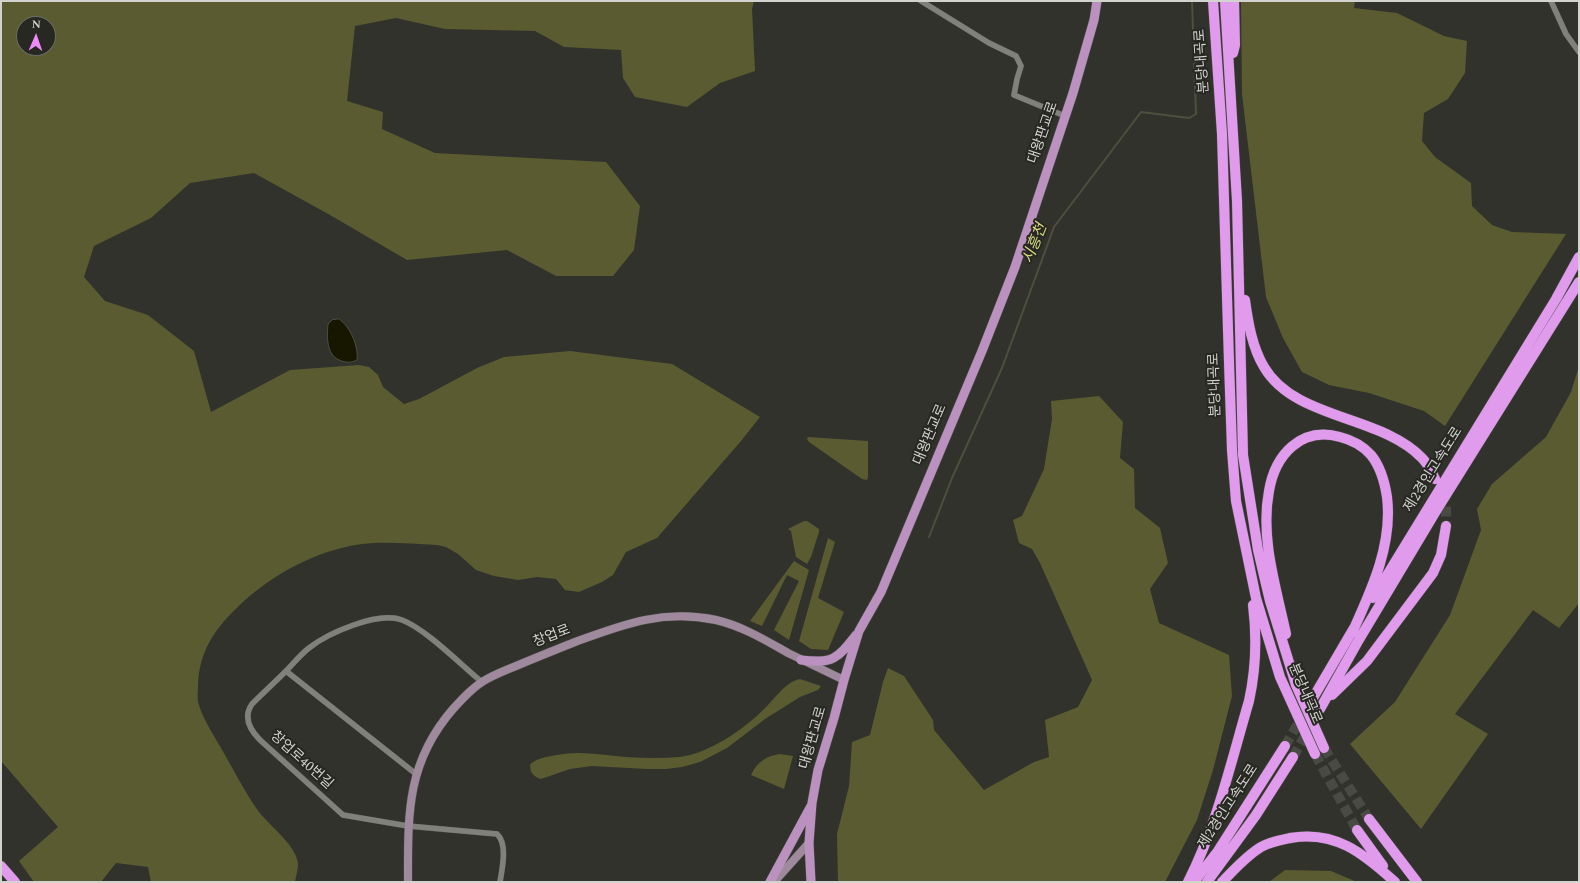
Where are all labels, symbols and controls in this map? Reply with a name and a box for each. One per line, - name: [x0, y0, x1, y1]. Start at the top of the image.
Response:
- north arrow: [16, 16, 56, 56]
- text: N: [32, 16, 41, 33]
- street label: 분당내곡로: [1192, 28, 1214, 94]
- street label: 대왕판교로: [1026, 100, 1062, 166]
- water label: 시흥천: [1020, 221, 1052, 267]
- street label: 분당내곡로: [1206, 353, 1226, 417]
- street label: 대왕판교로: [911, 402, 951, 468]
- street label: 제2경인고속도로: [1401, 424, 1467, 516]
- street label: 창업로: [531, 622, 573, 652]
- street label: 분당내곡로: [1284, 661, 1324, 727]
- street label: 대왕판교로: [797, 705, 831, 771]
- street label: 창업로40번길: [266, 729, 336, 793]
- street label: 제2경인고속도로: [1195, 762, 1263, 852]

